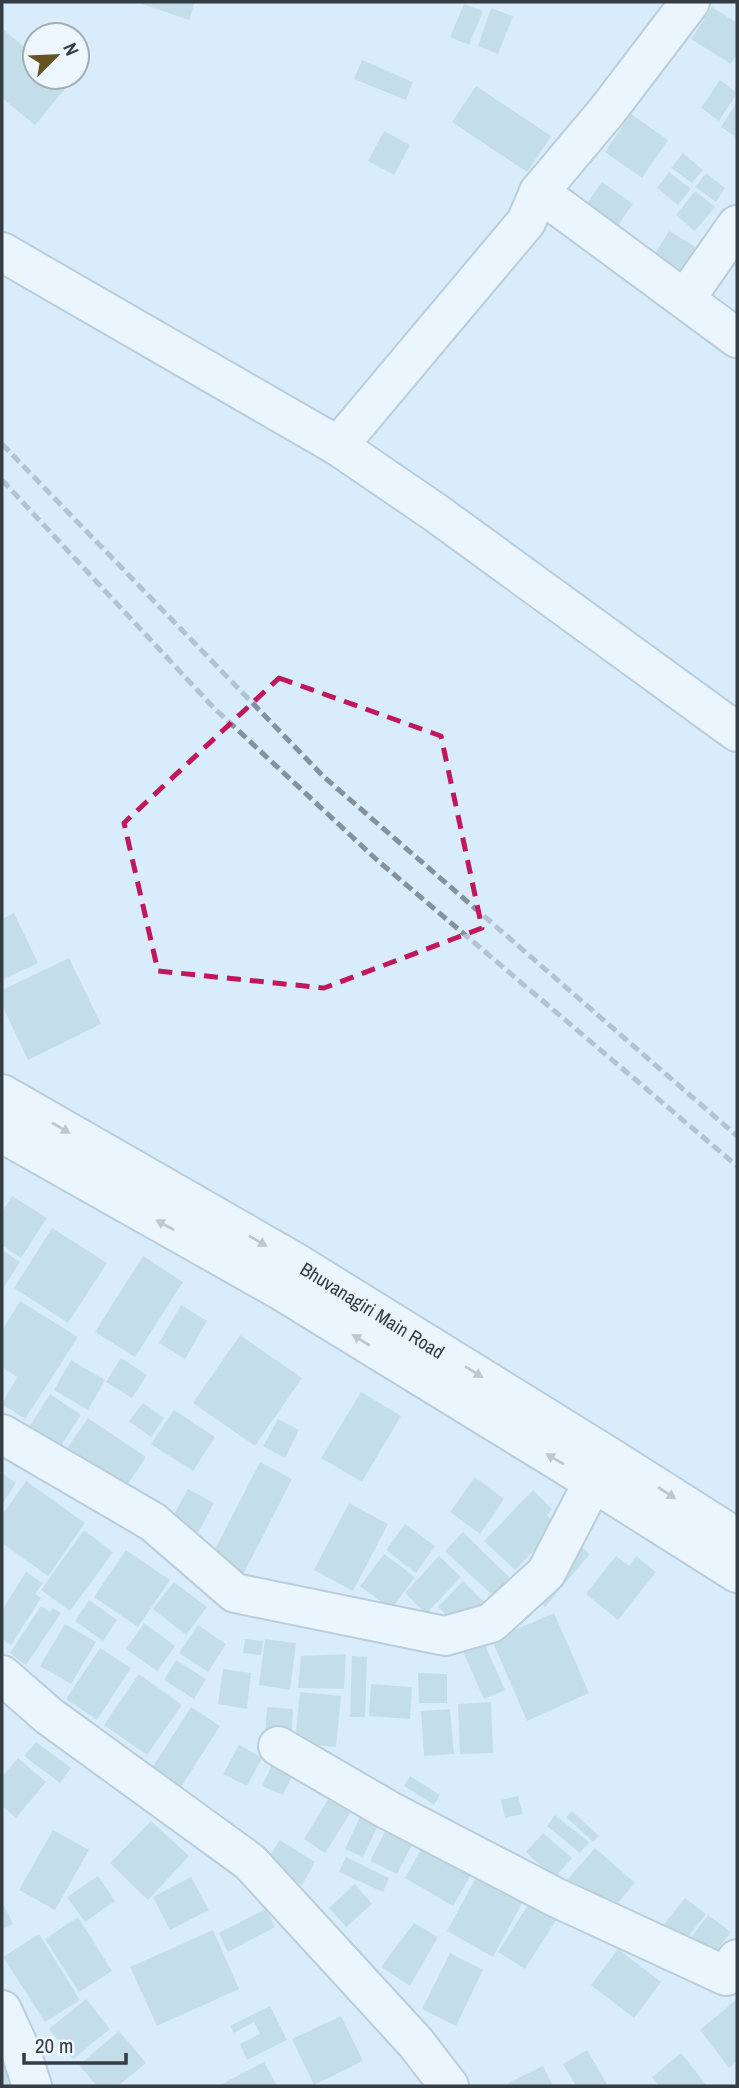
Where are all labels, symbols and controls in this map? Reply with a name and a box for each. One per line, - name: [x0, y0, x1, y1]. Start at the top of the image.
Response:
- north arrow: [21, 21, 91, 91]
- text: N: [57, 39, 86, 60]
- one-way arrow: [51, 1122, 71, 1134]
- one-way arrow: [155, 1219, 174, 1231]
- one-way arrow: [249, 1235, 268, 1247]
- street label: Bhuvanagiri Main Road: [296, 1256, 449, 1365]
- one-way arrow: [352, 1333, 371, 1346]
- one-way arrow: [464, 1366, 483, 1379]
- one-way arrow: [546, 1452, 565, 1465]
- one-way arrow: [657, 1486, 676, 1499]
- scale bar: [24, 2022, 126, 2066]
- text: 20 m: [35, 2031, 73, 2060]

